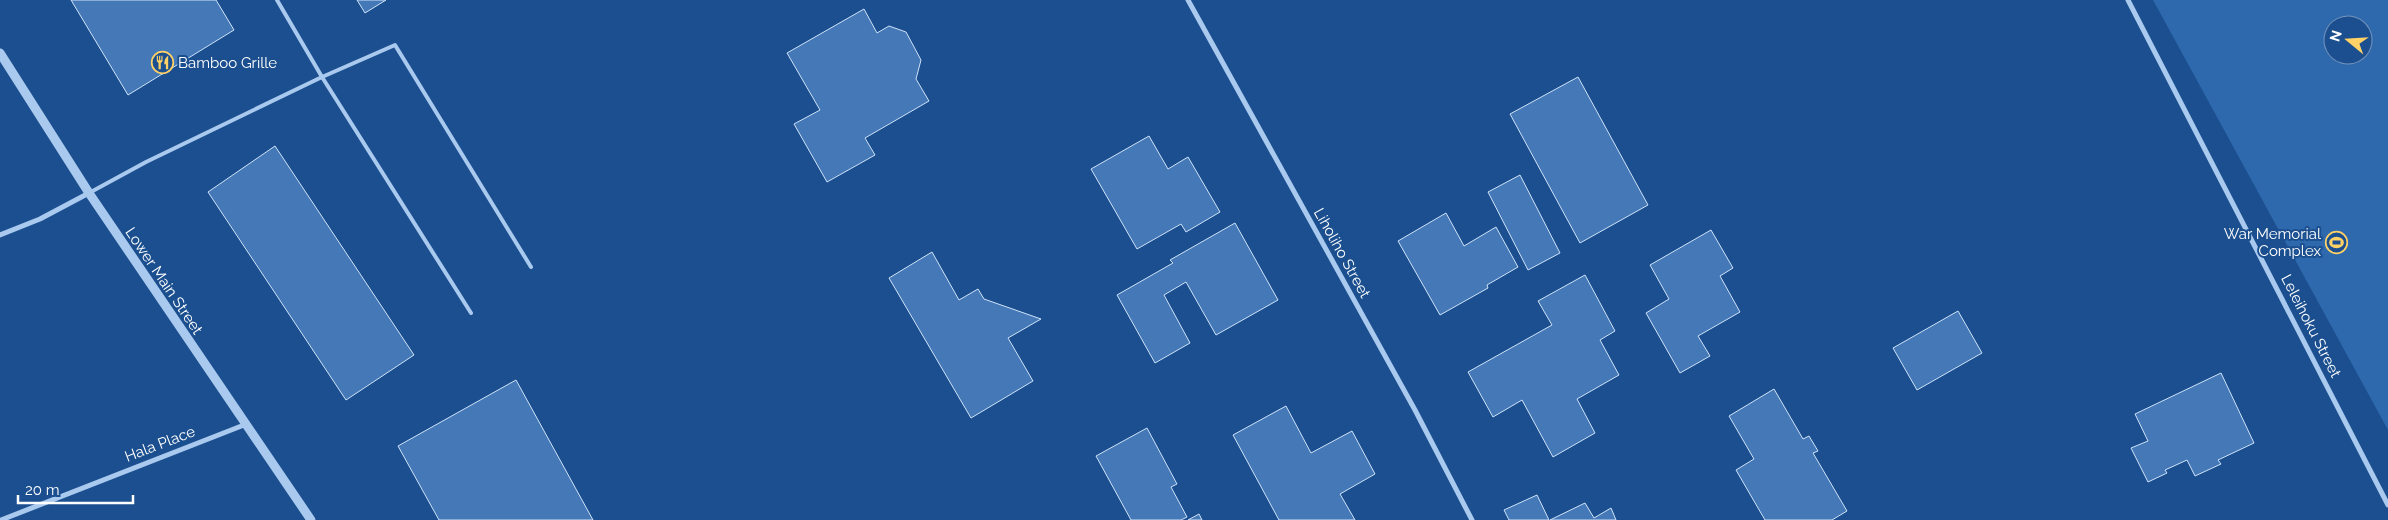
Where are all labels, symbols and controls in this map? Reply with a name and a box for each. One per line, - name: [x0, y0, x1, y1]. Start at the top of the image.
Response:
- north arrow: [2323, 15, 2373, 65]
- text: N: [2326, 28, 2345, 44]
- restaurant icon: Bamboo Grille: [150, 51, 174, 75]
- place label: Bamboo Grille: [178, 54, 277, 72]
- street label: Liholiho Street: [1310, 205, 1374, 301]
- street label: Lower Main Street: [121, 224, 207, 338]
- place label: War Memorial Complex: [2224, 225, 2322, 260]
- sports icon: War Memorial Complex: [2325, 231, 2349, 255]
- street label: Leleihoku Street: [2277, 271, 2345, 381]
- street label: Hala Place: [122, 422, 198, 466]
- scale bar: [18, 472, 132, 504]
- text: 20 m: [25, 481, 60, 499]

